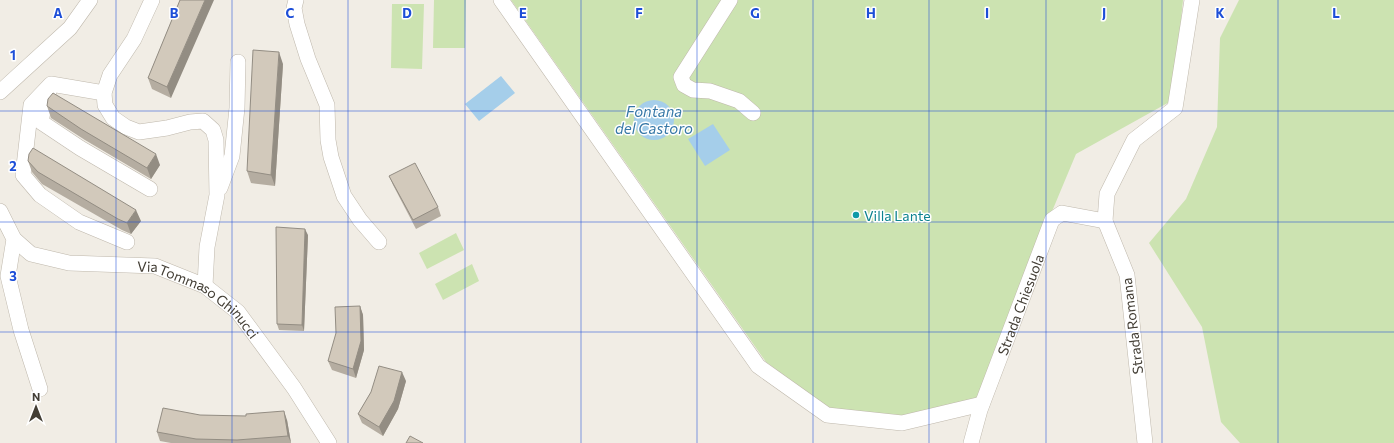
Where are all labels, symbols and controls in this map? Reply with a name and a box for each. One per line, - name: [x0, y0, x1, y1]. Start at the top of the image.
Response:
- text: A: [53, 5, 63, 21]
- text: B: [170, 5, 179, 21]
- text: C: [286, 5, 295, 21]
- text: D: [402, 5, 412, 21]
- text: E: [519, 5, 527, 21]
- text: F: [635, 5, 643, 21]
- text: G: [750, 5, 760, 21]
- text: H: [866, 5, 876, 21]
- text: I: [985, 5, 989, 21]
- text: J: [1102, 5, 1106, 21]
- text: K: [1215, 5, 1225, 21]
- text: L: [1332, 5, 1340, 21]
- text: 1: [10, 47, 16, 63]
- water label: Fontana del Castoro: [615, 102, 693, 137]
- text: 2: [9, 158, 17, 174]
- place label: Villa Lante: [864, 207, 931, 224]
- marker: Villa Lante: [851, 210, 861, 220]
- street label: Strada Chiesuola: [993, 252, 1047, 357]
- street label: Via Tommaso Ghinucci: [137, 257, 263, 341]
- text: 3: [9, 268, 17, 284]
- street label: Strada Romana: [1118, 277, 1146, 375]
- north arrow: [16, 387, 56, 427]
- text: N: [32, 390, 40, 403]

